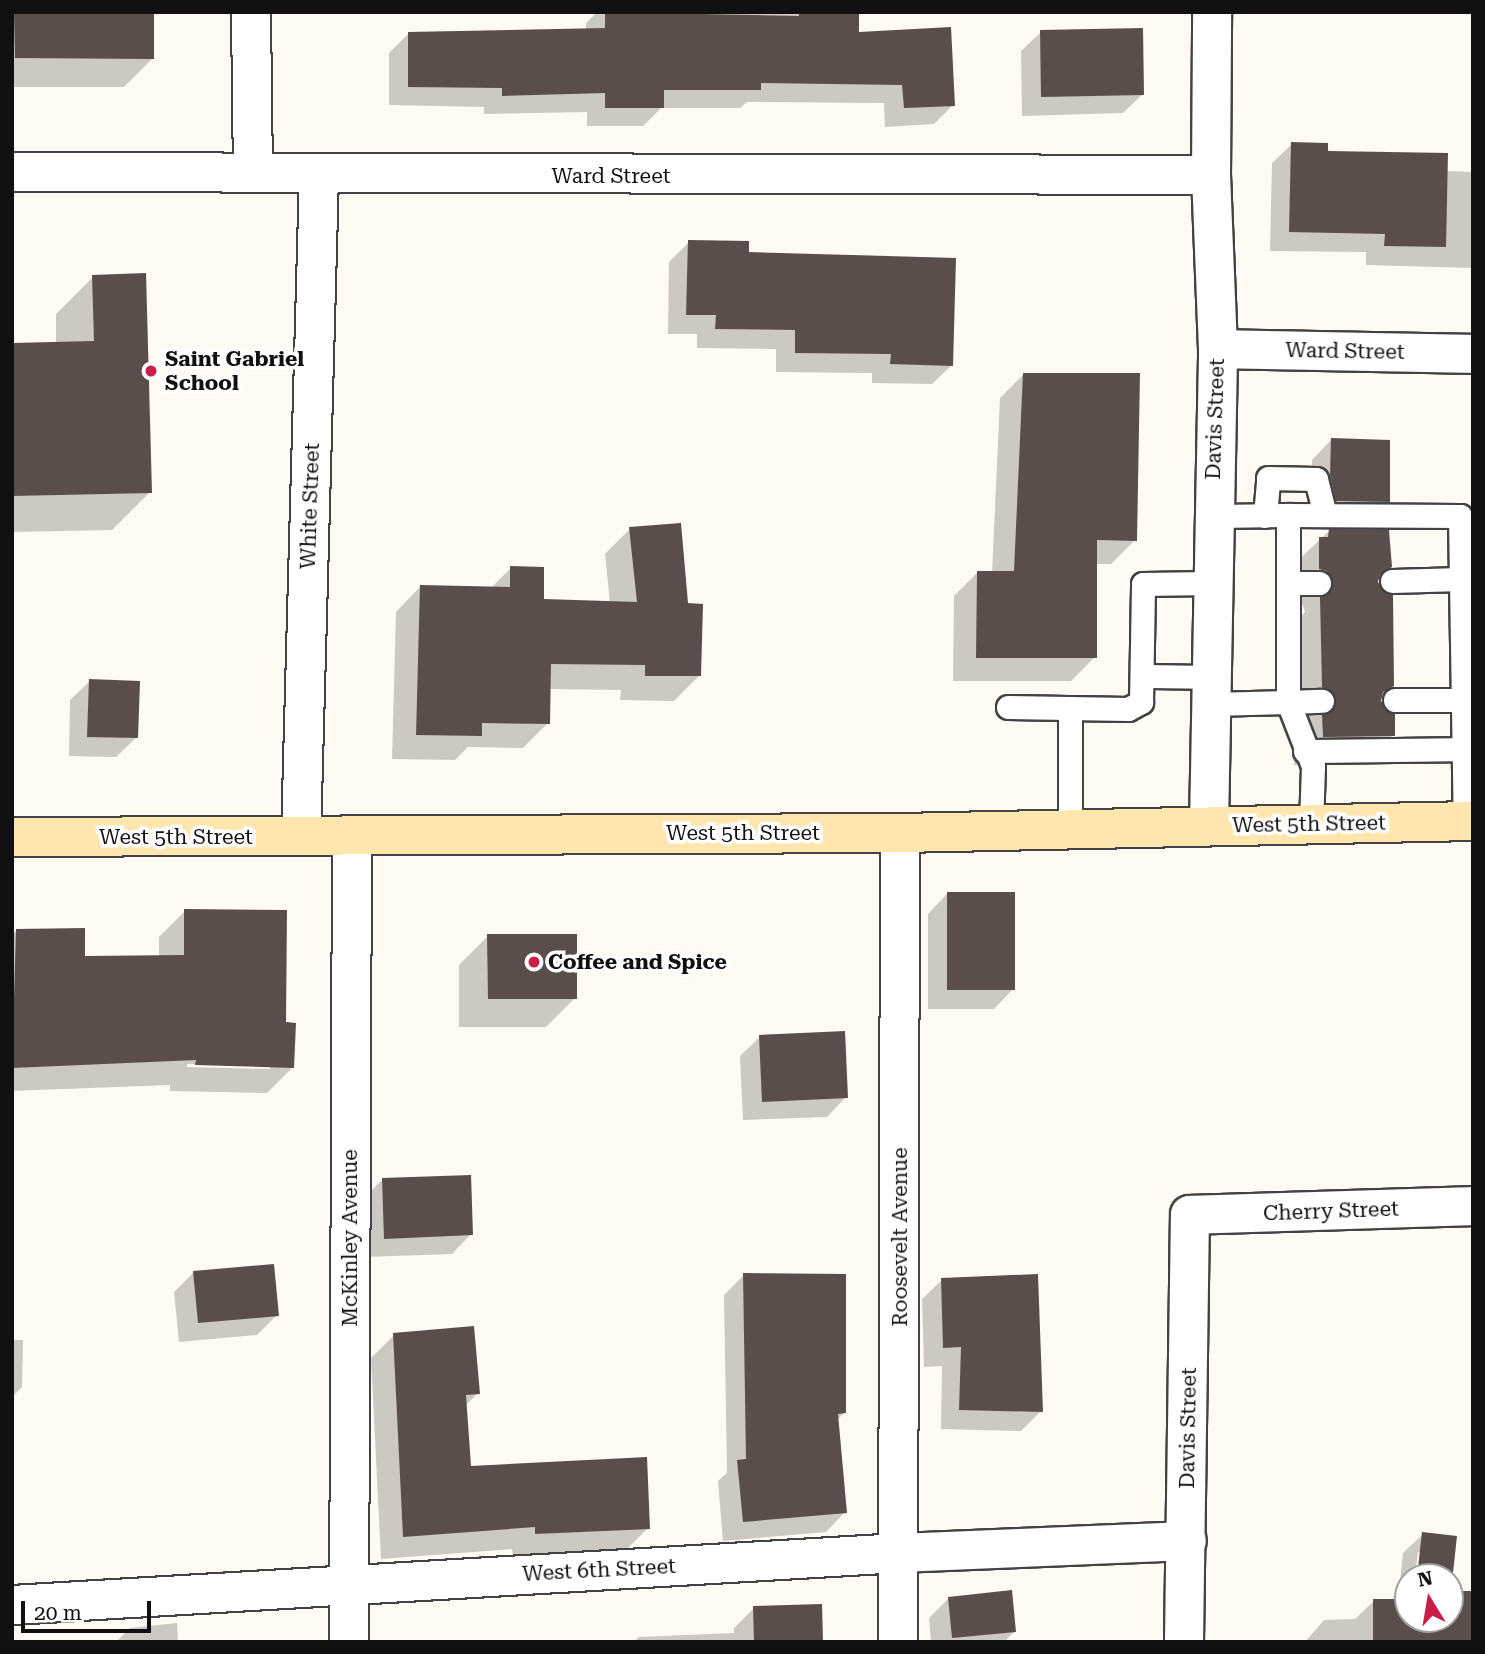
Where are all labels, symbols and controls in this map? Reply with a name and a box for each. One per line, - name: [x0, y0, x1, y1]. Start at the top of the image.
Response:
- street label: Ward Street: [551, 163, 671, 189]
- street label: Ward Street: [1285, 337, 1405, 365]
- place label: Saint Gabriel School: [165, 346, 304, 396]
- street label: Davis Street: [1200, 358, 1230, 480]
- marker: Saint Gabriel School: [143, 363, 159, 379]
- street label: White Street: [295, 442, 325, 570]
- street label: West 5th Street: [1232, 810, 1386, 838]
- street label: West 5th Street: [666, 820, 820, 846]
- street label: West 5th Street: [99, 824, 253, 850]
- place label: Coffee and Spice: [548, 949, 727, 975]
- marker: Coffee and Spice: [526, 954, 542, 970]
- street label: Roosevelt Avenue: [887, 1147, 913, 1327]
- street label: McKinley Avenue: [337, 1149, 363, 1327]
- street label: Cherry Street: [1263, 1196, 1399, 1226]
- street label: Davis Street: [1174, 1367, 1202, 1489]
- street label: West 6th Street: [522, 1553, 676, 1587]
- north arrow: [1394, 1563, 1464, 1633]
- text: N: [1416, 1566, 1435, 1592]
- scale bar: [24, 1588, 154, 1632]
- text: 20 m: [34, 1601, 82, 1625]

